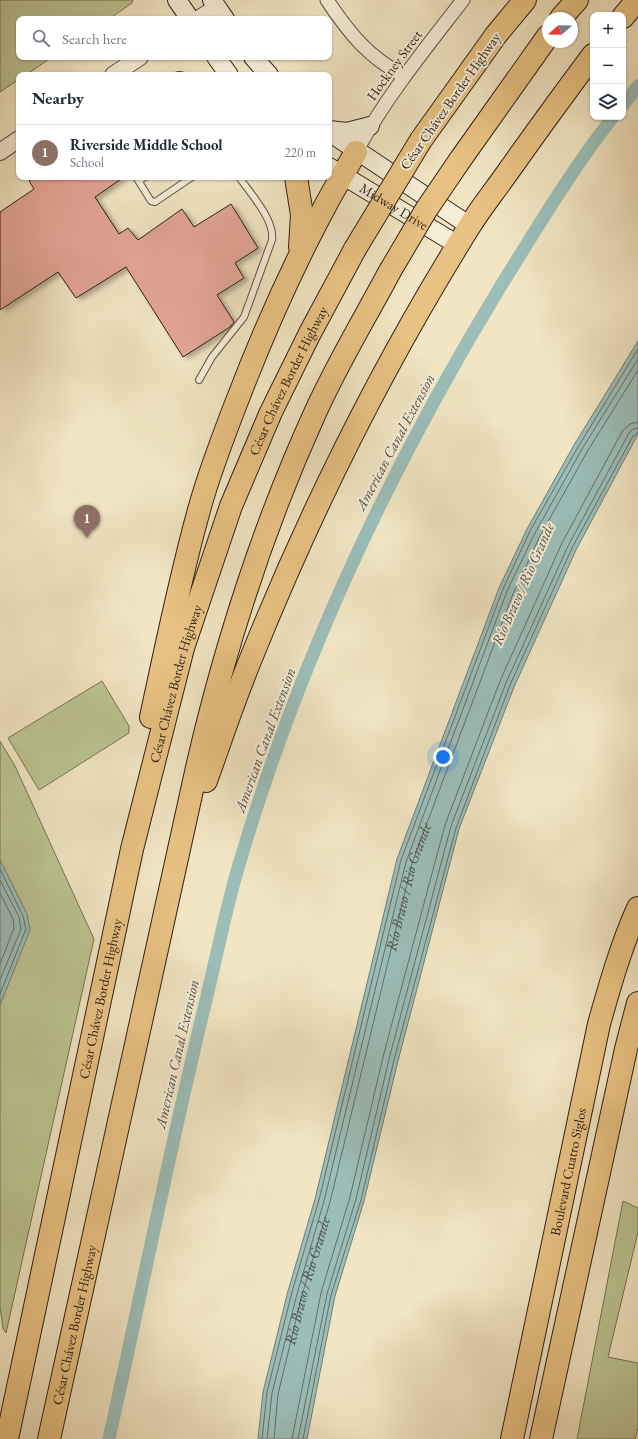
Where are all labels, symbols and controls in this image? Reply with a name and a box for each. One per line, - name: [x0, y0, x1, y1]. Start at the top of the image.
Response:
- north arrow: [542, 12, 578, 48]
- map controls: [590, 12, 626, 120]
- button: +: [590, 12, 626, 48]
- search box: [16, 16, 332, 60]
- street label: Hockney Street: [362, 26, 426, 104]
- icon: search: [30, 27, 52, 49]
- street label: César Chávez Border Highway: [396, 28, 505, 173]
- text: Search here: [62, 29, 127, 48]
- button: −: [590, 48, 626, 84]
- button: layers: [590, 84, 626, 120]
- text: Nearby: [32, 87, 84, 109]
- text: Riverside Middle School: [70, 135, 223, 154]
- text: 1: [42, 144, 48, 161]
- text: 220 m: [285, 144, 316, 161]
- text: School: [70, 154, 104, 171]
- street label: Midway Drive: [356, 179, 432, 234]
- street label: César Chávez Border Highway: [245, 302, 332, 458]
- water label: American Canal Extension: [350, 370, 439, 514]
- pin: 1: [74, 505, 100, 538]
- water label: Río Bravo / Rio Grande: [487, 519, 559, 648]
- street label: César Chávez Border Highway: [145, 601, 206, 765]
- water label: American Canal Extension: [229, 665, 300, 816]
- your location: [433, 747, 453, 767]
- water label: Río Bravo / Rio Grande: [381, 819, 436, 953]
- street label: César Chávez Border Highway: [75, 916, 126, 1081]
- water label: American Canal Extension: [150, 977, 203, 1131]
- street label: Boulevard Cuatro Siglos: [546, 1106, 590, 1237]
- water label: Río Bravo / Rio Grande: [280, 1213, 334, 1347]
- street label: César Chávez Border Highway: [48, 1242, 101, 1407]

